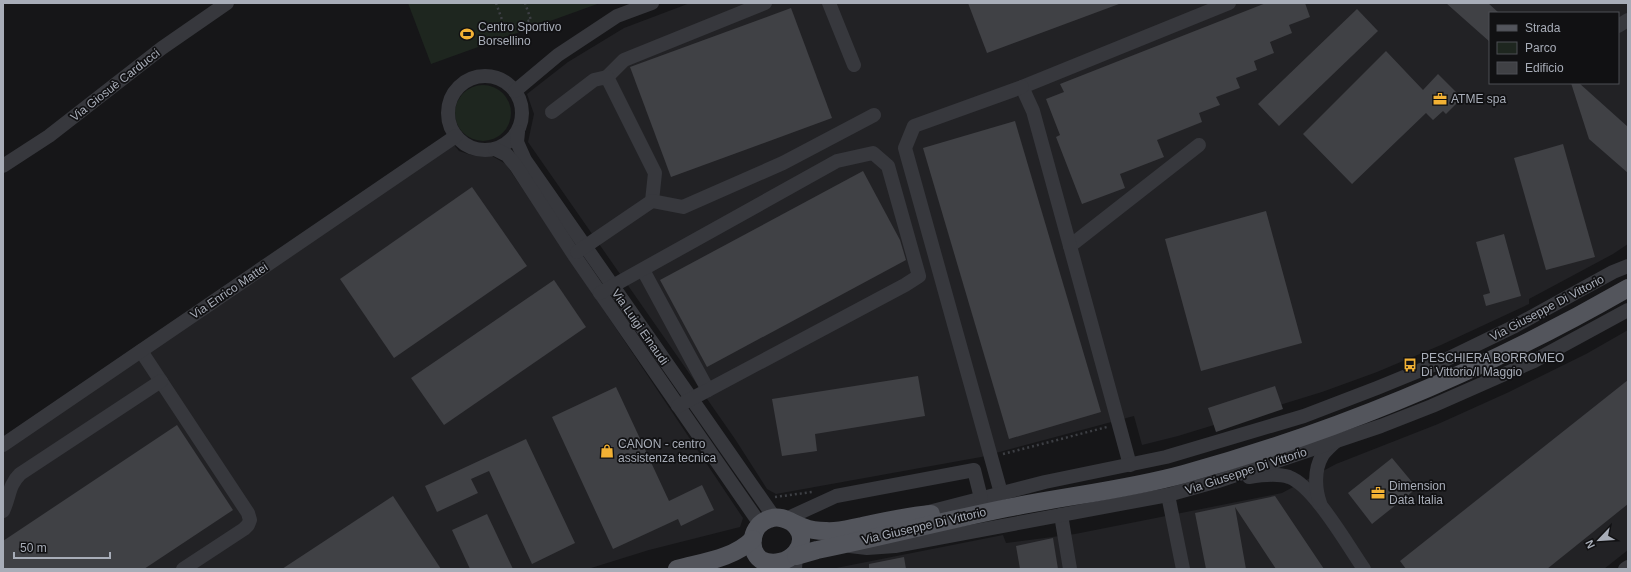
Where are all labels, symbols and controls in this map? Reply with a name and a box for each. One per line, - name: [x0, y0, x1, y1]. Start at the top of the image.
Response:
- legend: [1489, 12, 1619, 84]
- place label: Centro Sportivo Borsellino: [478, 20, 562, 48]
- text: Strada: [1525, 21, 1561, 35]
- sports icon: Centro Sportivo Borsellino: [459, 26, 475, 42]
- text: Parco: [1525, 41, 1557, 55]
- street label: Via Giosuè Carducci: [68, 46, 162, 124]
- text: Edificio: [1525, 61, 1564, 75]
- office icon: ATME spa: [1432, 91, 1448, 107]
- place label: ATME spa: [1451, 92, 1506, 106]
- street label: Via Enrico Mattei: [188, 260, 270, 322]
- street label: Via Giuseppe Di Vittorio: [1488, 272, 1607, 344]
- street label: Via Luigi Einaudi: [609, 286, 671, 368]
- place label: PESCHIERA BORROMEO Di Vittorio/I Maggio: [1421, 351, 1564, 379]
- bus stop icon: PESCHIERA BORROMEO Di Vittorio/I Maggio: [1402, 357, 1418, 373]
- place label: CANON - centro assistenza tecnica: [618, 437, 716, 465]
- shop icon: CANON - centro assistenza tecnica: [599, 443, 615, 459]
- street label: Via Giuseppe Di Vittorio: [1183, 445, 1309, 497]
- place label: Dimension Data Italia: [1389, 479, 1446, 507]
- office icon: Dimension Data Italia: [1370, 485, 1386, 501]
- street label: Via Giuseppe Di Vittorio: [861, 505, 988, 547]
- north arrow: [1579, 520, 1619, 560]
- scale bar: [14, 534, 110, 560]
- text: N: [1583, 538, 1597, 550]
- text: 50 m: [20, 541, 47, 555]

